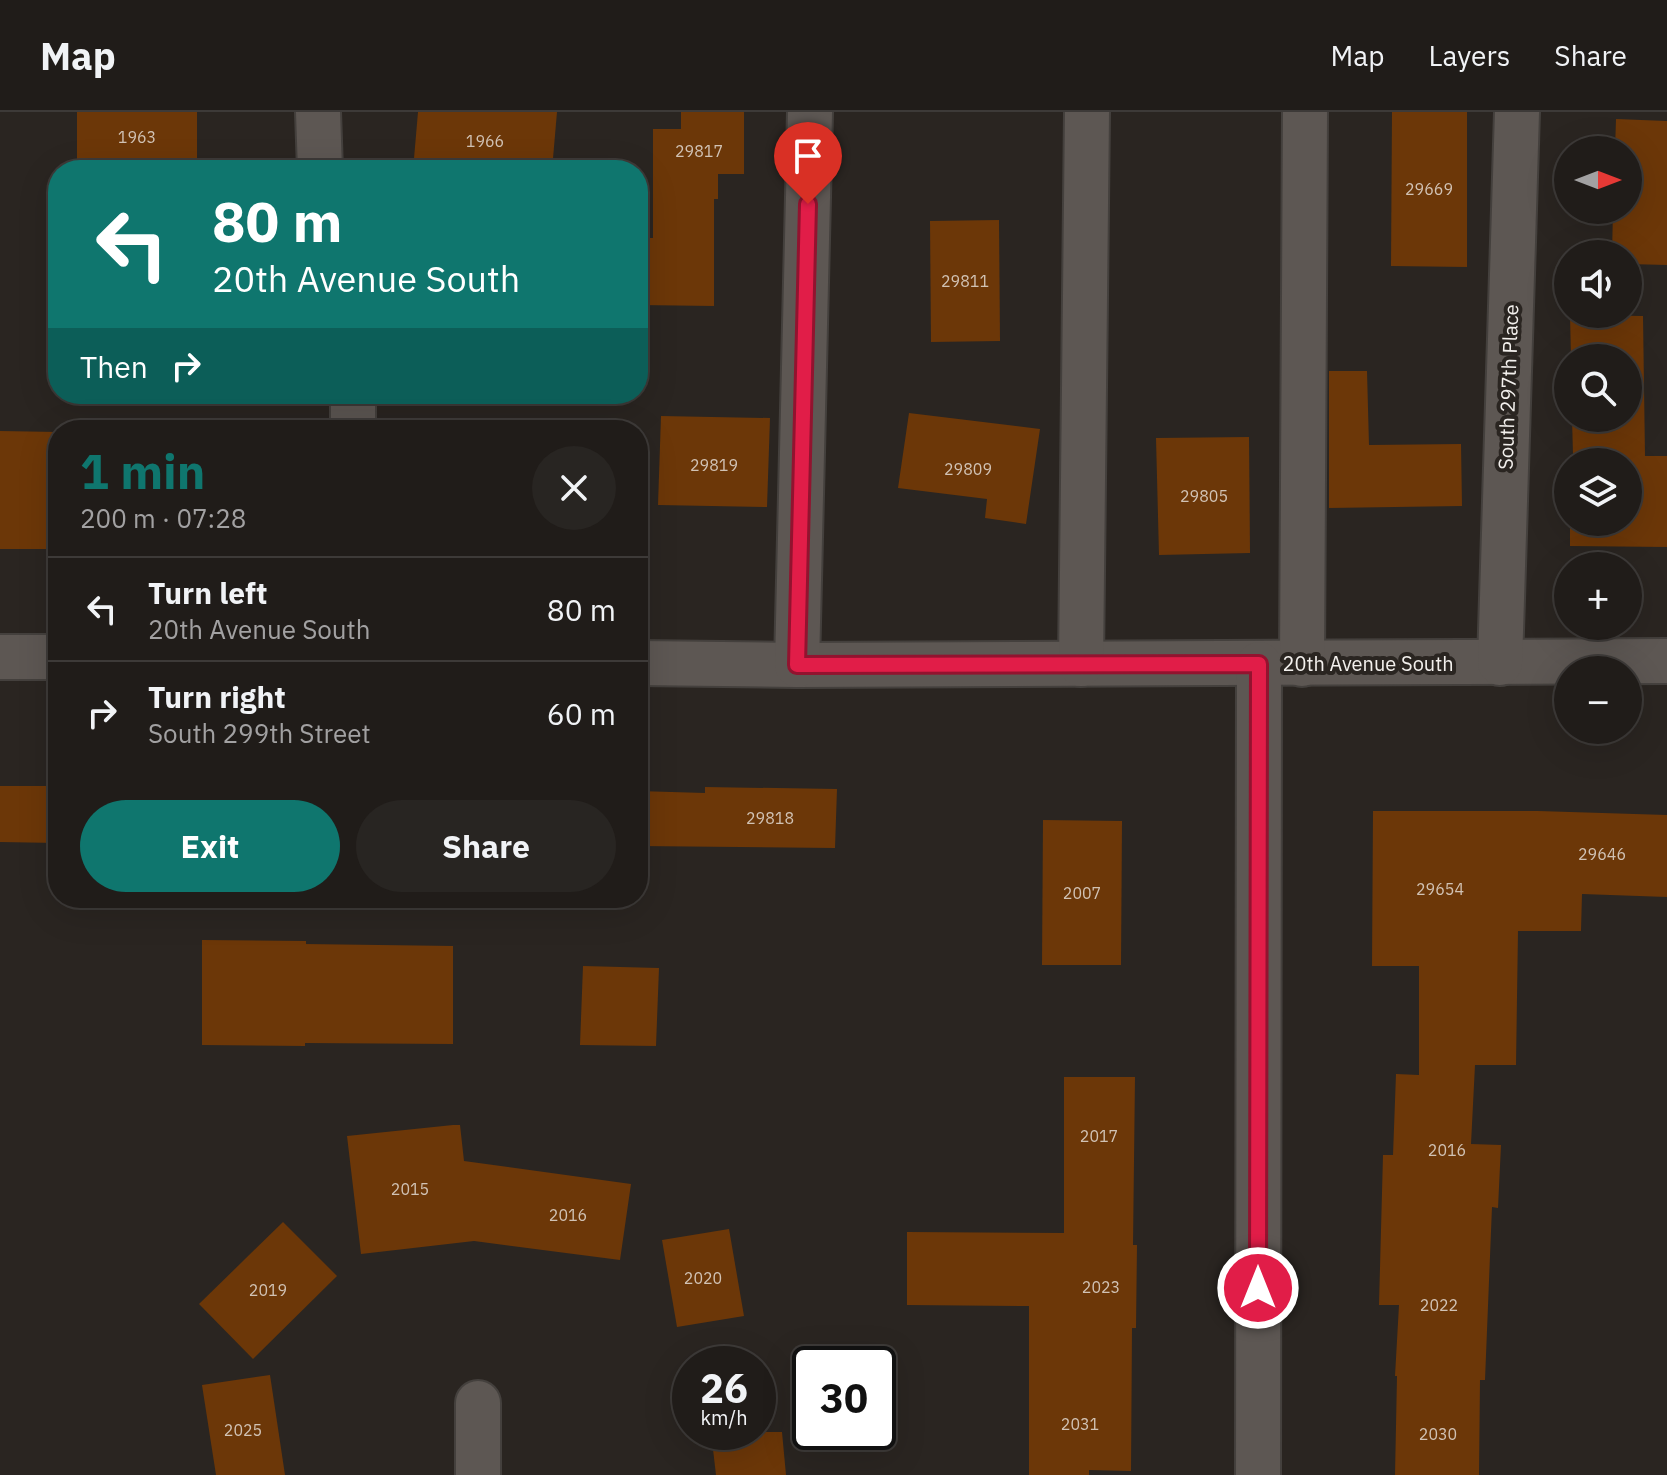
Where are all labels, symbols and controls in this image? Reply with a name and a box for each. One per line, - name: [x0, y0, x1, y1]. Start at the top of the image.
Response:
- text: Map: [40, 31, 116, 80]
- text: Map: [1330, 37, 1384, 74]
- text: Layers: [1428, 37, 1510, 74]
- text: Share: [1554, 37, 1627, 74]
- pin: [774, 122, 842, 204]
- house number: 1963: [118, 127, 156, 147]
- house number: 1966: [466, 131, 504, 151]
- icon: arrive: [786, 134, 830, 178]
- north arrow: [1554, 136, 1642, 224]
- map controls: [1554, 136, 1642, 744]
- house number: 29817: [675, 141, 723, 161]
- house number: 29669: [1405, 179, 1453, 199]
- text: 80 m: [212, 185, 342, 257]
- icon: left: [80, 192, 184, 296]
- button: sound: [1554, 240, 1642, 328]
- text: 20th Avenue South: [212, 255, 520, 302]
- house number: 29811: [941, 271, 989, 291]
- street label: South 297th Place: [1492, 304, 1524, 470]
- icon: right: [164, 344, 208, 388]
- button: search: [1554, 344, 1642, 432]
- text: Then: [80, 347, 148, 386]
- text: 1 min: [80, 440, 205, 502]
- button: close: [532, 446, 616, 530]
- button: layers: [1554, 448, 1642, 536]
- house number: 29819: [690, 455, 738, 475]
- house number: 29809: [944, 459, 992, 479]
- house number: 29805: [1180, 486, 1228, 506]
- text: 200 m · 07:28: [80, 501, 246, 535]
- button: +: [1554, 552, 1642, 640]
- text: Turn left: [148, 573, 267, 612]
- icon: left: [80, 587, 124, 631]
- text: 80 m: [547, 590, 616, 629]
- text: 20th Avenue South: [148, 612, 371, 646]
- street label: 20th Avenue South: [1282, 650, 1454, 677]
- button: −: [1554, 656, 1642, 744]
- text: Turn right: [148, 677, 286, 716]
- icon: right: [80, 691, 124, 735]
- text: 60 m: [547, 694, 616, 733]
- text: South 299th Street: [148, 716, 371, 750]
- button: Exit: [80, 800, 340, 892]
- button: Share: [356, 800, 616, 892]
- house number: 29818: [746, 808, 794, 828]
- house number: 29646: [1578, 844, 1626, 864]
- house number: 29654: [1416, 879, 1464, 899]
- house number: 2007: [1063, 883, 1101, 903]
- house number: 2017: [1080, 1126, 1118, 1146]
- house number: 2016: [1428, 1140, 1466, 1160]
- house number: 2015: [391, 1179, 429, 1199]
- house number: 2016: [549, 1205, 587, 1225]
- position arrow: [1216, 1246, 1300, 1330]
- house number: 2020: [684, 1268, 722, 1288]
- house number: 2023: [1082, 1277, 1120, 1297]
- house number: 2019: [249, 1280, 287, 1300]
- house number: 2022: [1420, 1295, 1458, 1315]
- speed limit sign: 30: [792, 1346, 896, 1450]
- text: 26: [700, 1362, 748, 1414]
- text: km/h: [700, 1404, 748, 1431]
- house number: 2031: [1061, 1414, 1099, 1434]
- house number: 2025: [224, 1420, 262, 1440]
- house number: 2030: [1419, 1424, 1457, 1444]

